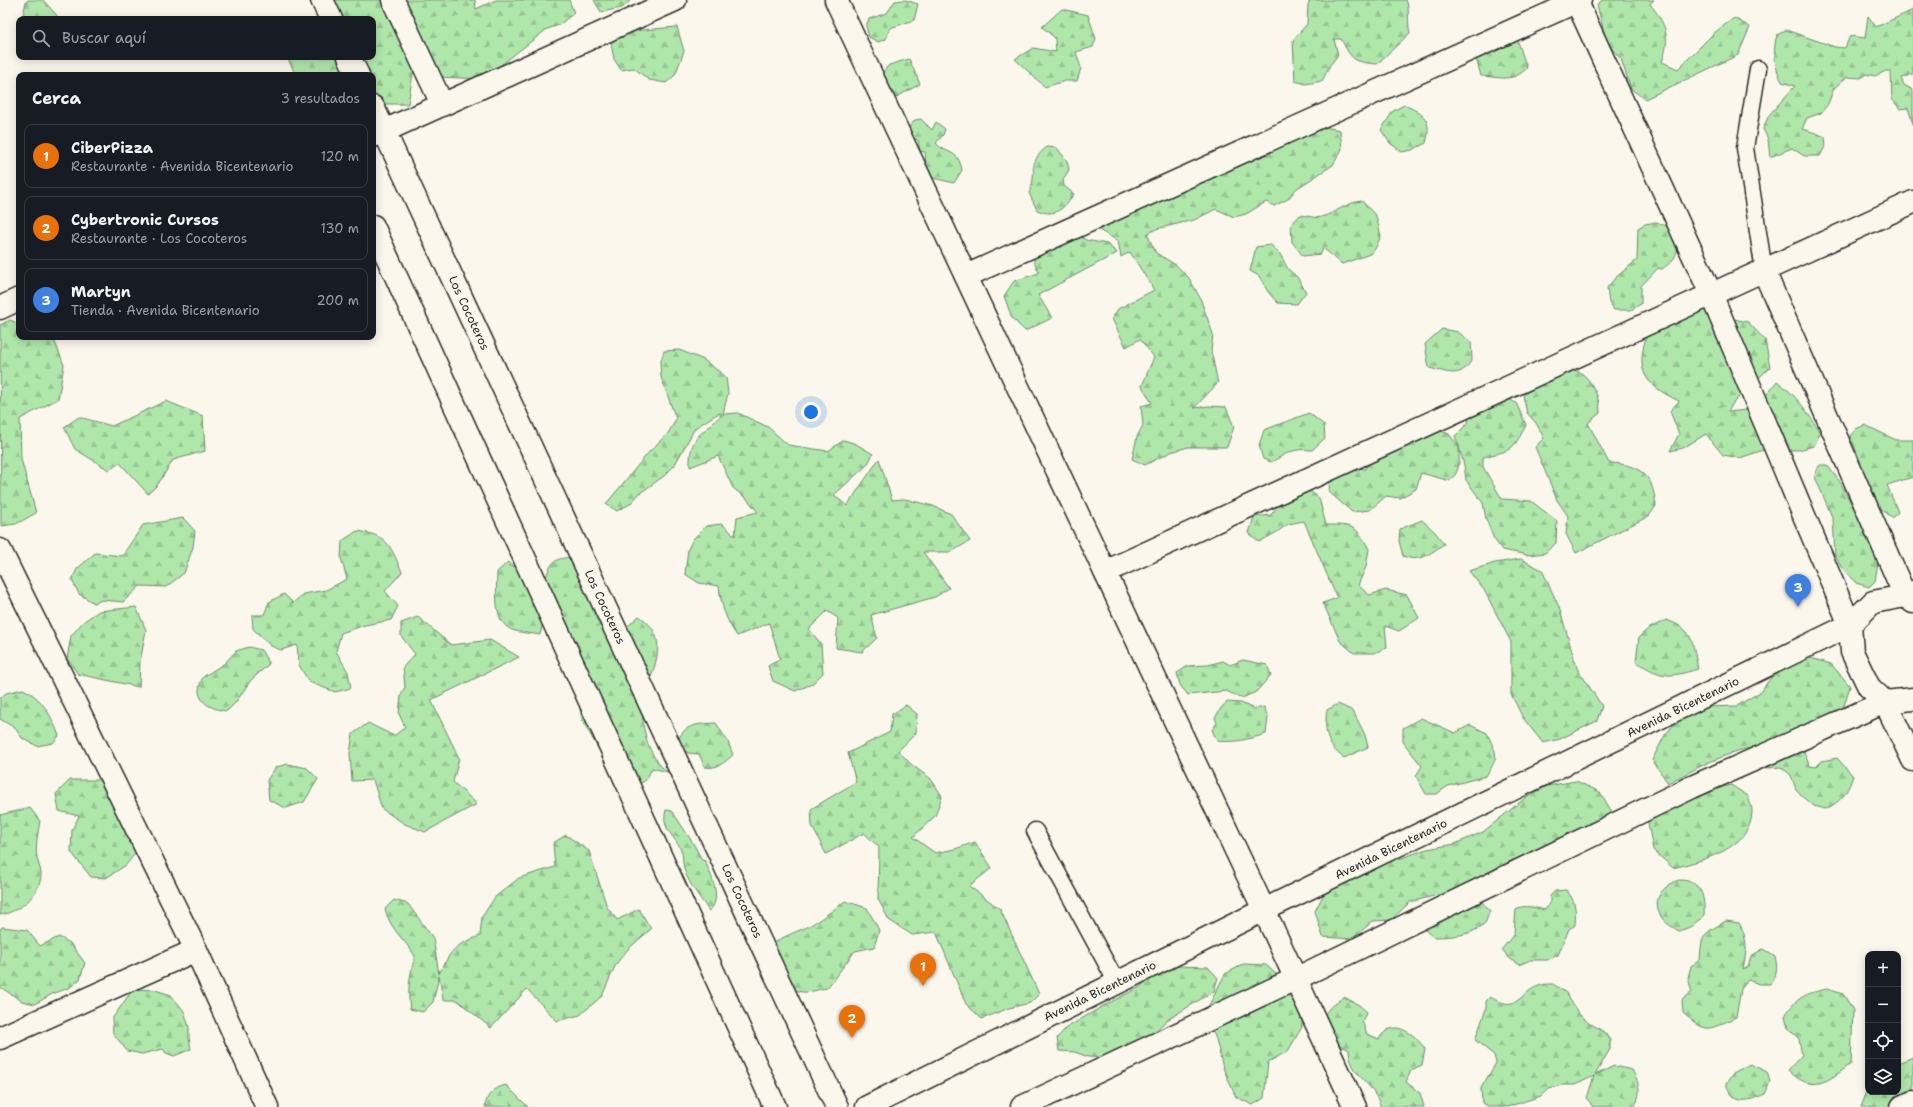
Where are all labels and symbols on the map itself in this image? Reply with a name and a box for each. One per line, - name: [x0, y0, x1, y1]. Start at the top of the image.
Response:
- street label: Los Cocoteros: [445, 273, 493, 353]
- your location: [801, 402, 821, 422]
- street label: Los Cocoteros: [581, 567, 629, 647]
- pin: 3: [1785, 574, 1811, 607]
- street label: Avenida Bicentenario: [1624, 673, 1742, 741]
- street label: Avenida Bicentenario: [1332, 815, 1450, 883]
- street label: Los Cocoteros: [718, 861, 766, 941]
- pin: 1: [910, 953, 936, 986]
- street label: Avenida Bicentenario: [1041, 957, 1159, 1025]
- pin: 2: [839, 1005, 865, 1038]

